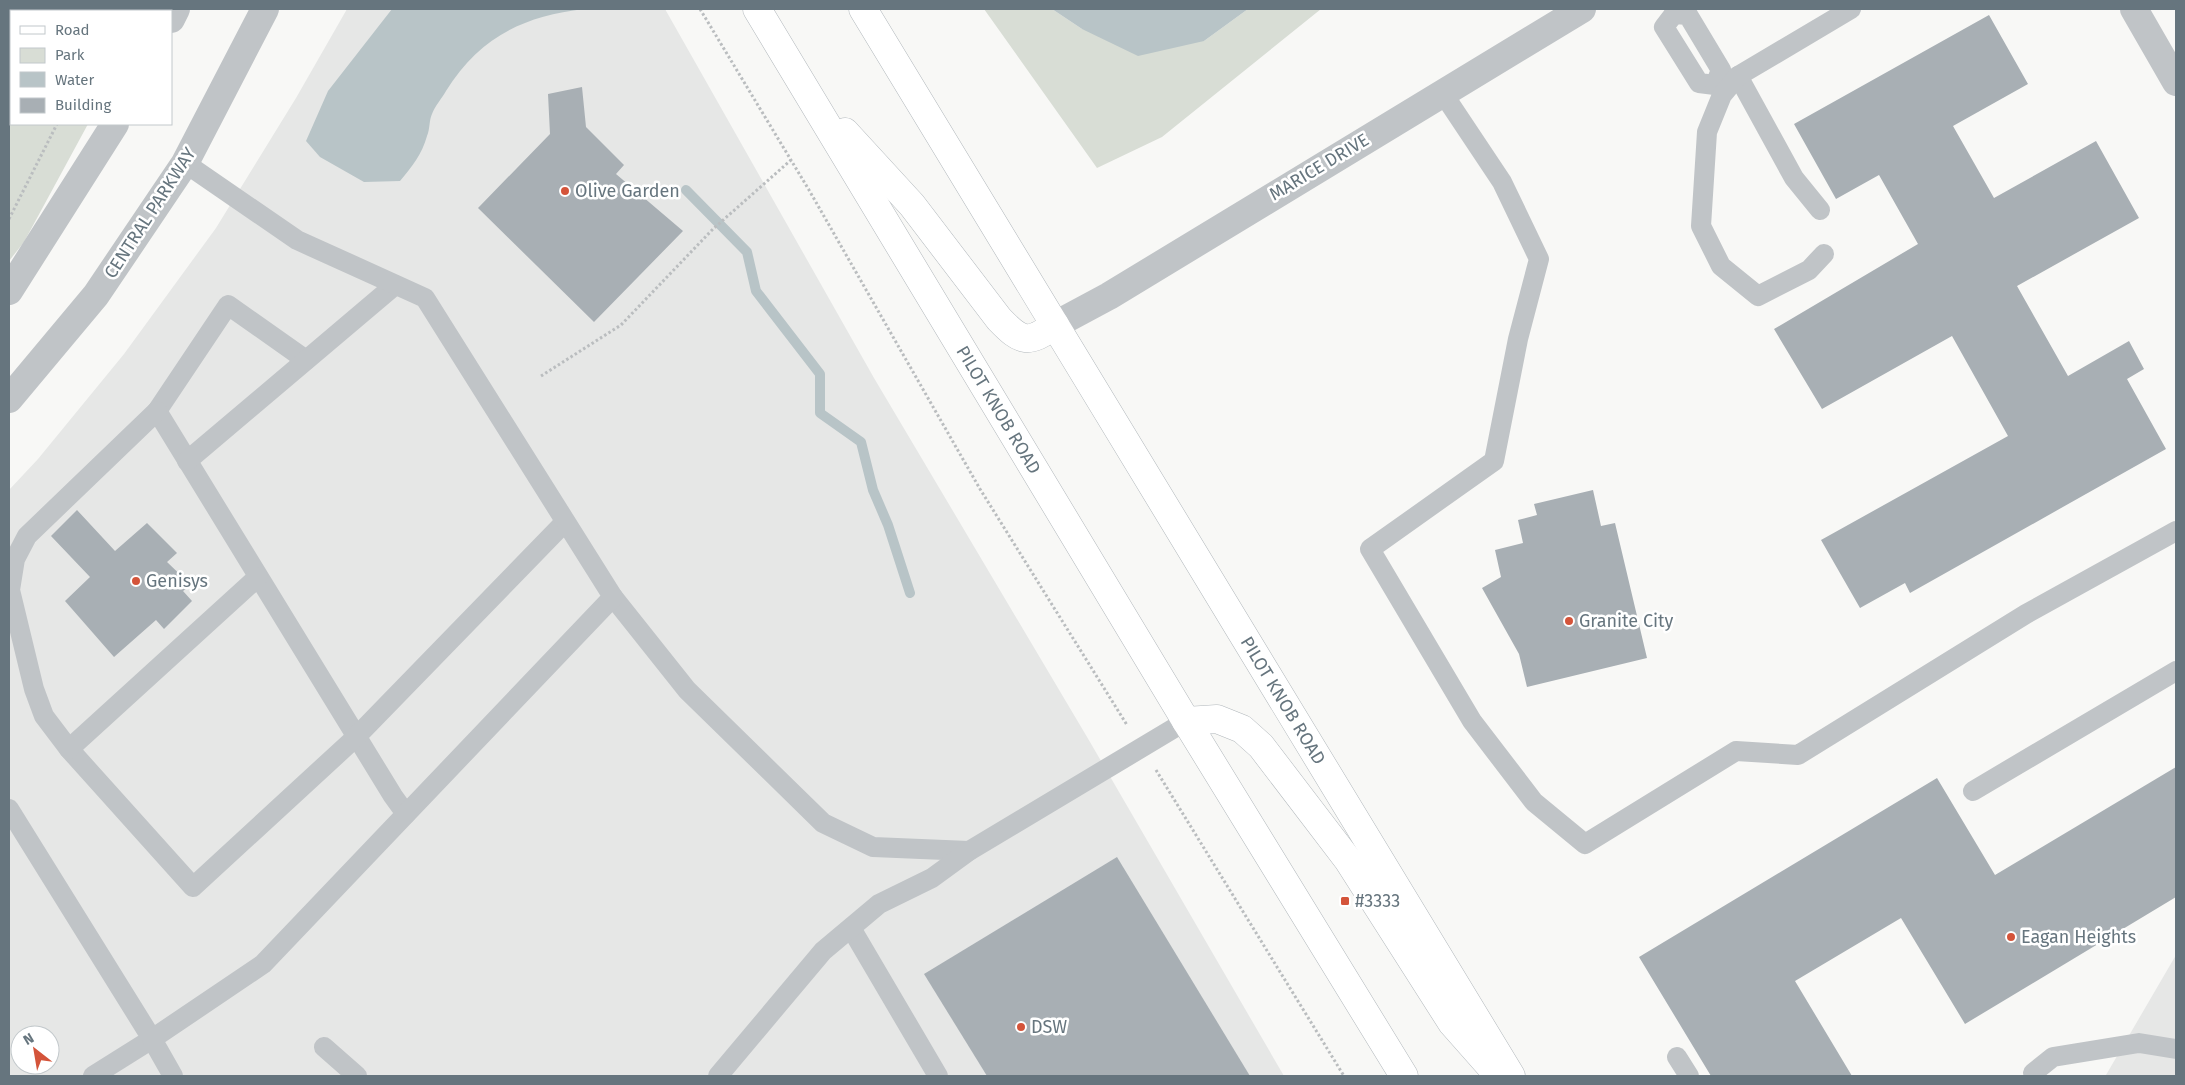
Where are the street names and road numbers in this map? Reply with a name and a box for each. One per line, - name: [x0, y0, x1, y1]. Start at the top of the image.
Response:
- street label: MARICE DRIVE: [1265, 129, 1373, 205]
- street label: CENTRAL PARKWAY: [99, 143, 201, 283]
- street label: PILOT KNOB ROAD: [951, 342, 1046, 478]
- street label: PILOT KNOB ROAD: [1236, 632, 1330, 769]

